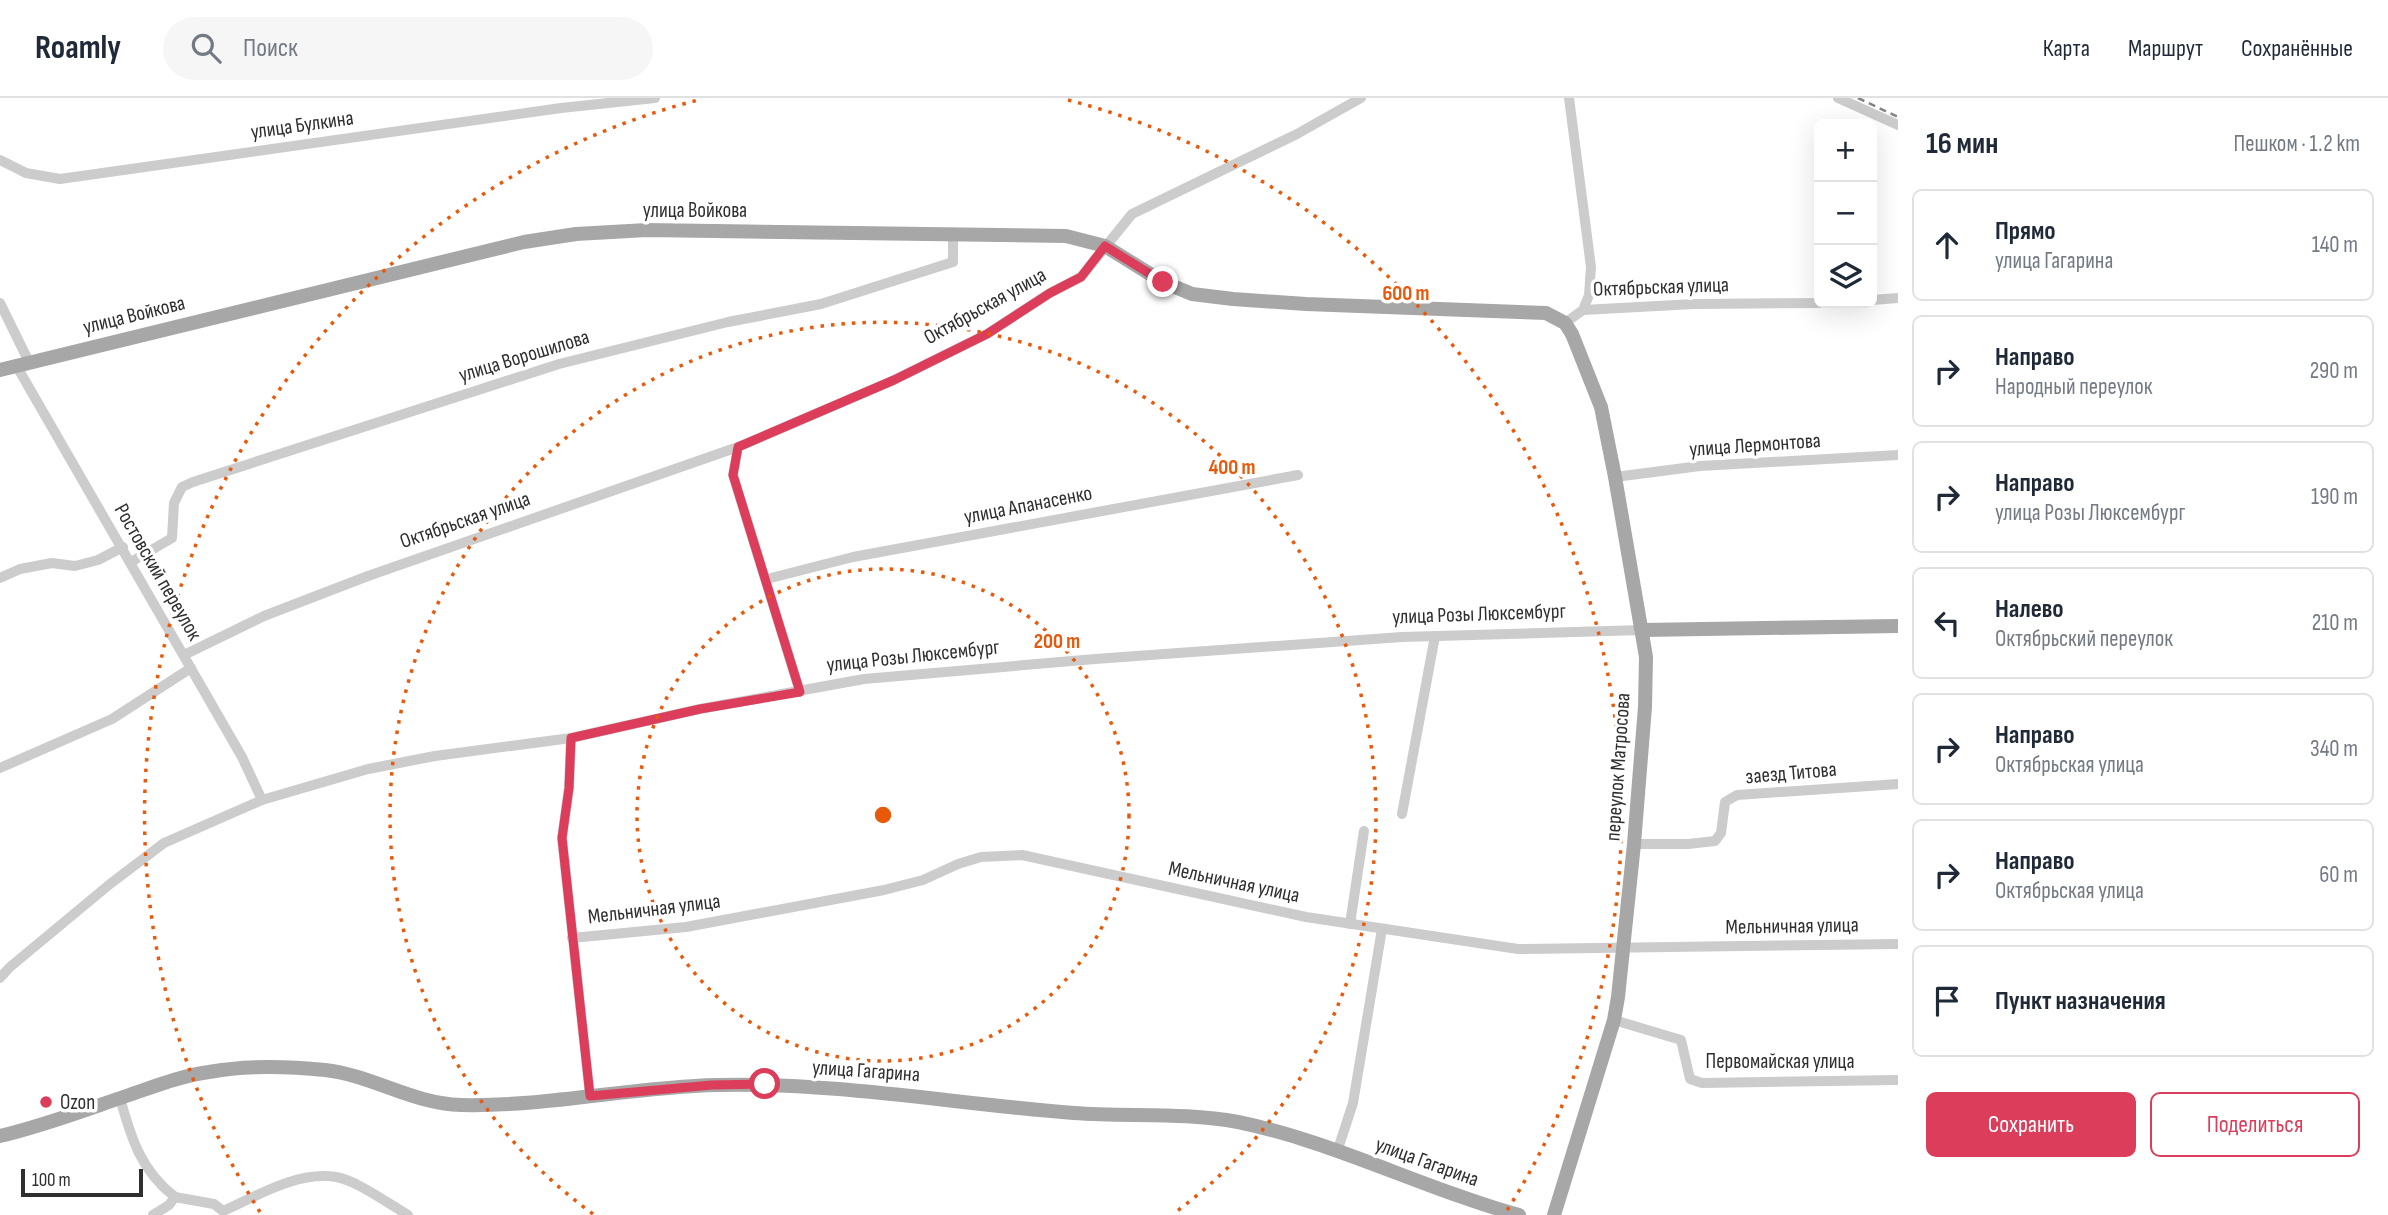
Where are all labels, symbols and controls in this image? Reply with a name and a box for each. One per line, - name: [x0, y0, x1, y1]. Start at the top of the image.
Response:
- search box: [163, 17, 653, 80]
- text: Roamly: [35, 28, 121, 68]
- icon: search: [187, 29, 225, 67]
- text: Поиск: [243, 33, 298, 64]
- text: Карта: [2043, 34, 2090, 63]
- text: Маршрут: [2128, 34, 2203, 63]
- text: Сохранённые: [2241, 34, 2353, 63]
- street label: улица Булкина: [249, 105, 355, 145]
- map controls: [1814, 119, 1877, 308]
- button: +: [1814, 119, 1877, 182]
- text: 16 мин: [1926, 126, 1998, 162]
- text: Пешком · 1.2 km: [2234, 130, 2360, 158]
- button: −: [1814, 182, 1877, 245]
- street label: улица Войкова: [643, 198, 747, 223]
- text: Прямо: [1995, 216, 2056, 247]
- icon: ahead: [1928, 226, 1966, 264]
- text: 140 m: [2312, 231, 2358, 259]
- button: layers: [1814, 245, 1877, 308]
- text: улица Гагарина: [1995, 247, 2113, 275]
- street label: Октябрьская улица: [919, 262, 1051, 350]
- route end: [1147, 266, 1178, 297]
- street label: Октябрьская улица: [1593, 272, 1729, 302]
- text: 600 m: [1382, 281, 1430, 306]
- street label: улица Войкова: [80, 290, 188, 340]
- street label: улица Ворошилова: [456, 324, 592, 388]
- text: Направо: [1995, 342, 2074, 373]
- icon: right: [1928, 352, 1966, 390]
- text: 290 m: [2310, 357, 2358, 385]
- text: Народный переулок: [1995, 373, 2153, 401]
- street label: улица Лермонтова: [1688, 428, 1822, 462]
- text: 400 m: [1209, 455, 1255, 480]
- text: Направо: [1995, 468, 2074, 499]
- icon: right: [1928, 478, 1966, 516]
- street label: улица Апанасенко: [962, 480, 1094, 530]
- text: 190 m: [2311, 483, 2358, 511]
- street label: Октябрьская улица: [397, 486, 533, 554]
- street label: Ростовский переулок: [109, 499, 207, 645]
- text: улица Розы Люксембург: [1995, 499, 2185, 527]
- text: Налево: [1995, 594, 2064, 625]
- street label: улица Розы Люксембург: [1392, 598, 1566, 630]
- icon: left: [1928, 604, 1966, 642]
- text: 210 m: [2312, 609, 2358, 637]
- text: Октябрьский переулок: [1995, 625, 2173, 653]
- text: 200 m: [1034, 629, 1080, 654]
- street label: улица Розы Люксембург: [825, 634, 1001, 678]
- street label: переулок Матросова: [1600, 692, 1636, 842]
- text: Направо: [1995, 720, 2074, 751]
- icon: right: [1928, 730, 1966, 768]
- text: 340 m: [2310, 735, 2358, 763]
- text: Октябрьская улица: [1995, 751, 2144, 779]
- street label: заезд Титова: [1744, 757, 1838, 789]
- centre of rings: [871, 803, 895, 827]
- text: Направо: [1995, 846, 2074, 877]
- street label: Мельничная улица: [1166, 856, 1302, 908]
- icon: right: [1928, 856, 1966, 894]
- text: 60 m: [2319, 861, 2358, 889]
- text: Октябрьская улица: [1995, 877, 2144, 905]
- street label: Мельничная улица: [586, 888, 722, 930]
- street label: Мельничная улица: [1725, 912, 1859, 940]
- icon: arrive: [1928, 982, 1966, 1020]
- text: Пункт назначения: [1995, 986, 2166, 1017]
- street label: Первомайская улица: [1706, 1049, 1854, 1074]
- street label: улица Гагарина: [811, 1055, 921, 1087]
- route start: [749, 1068, 780, 1099]
- place label: Ozon: [60, 1090, 95, 1115]
- button: Сохранить: [1926, 1092, 2136, 1157]
- button: Поделиться: [2150, 1092, 2360, 1157]
- marker: Ozon: [38, 1094, 54, 1110]
- street label: улица Гагарина: [1372, 1132, 1482, 1192]
- scale bar: [21, 1166, 144, 1198]
- text: 100 m: [32, 1169, 71, 1192]

